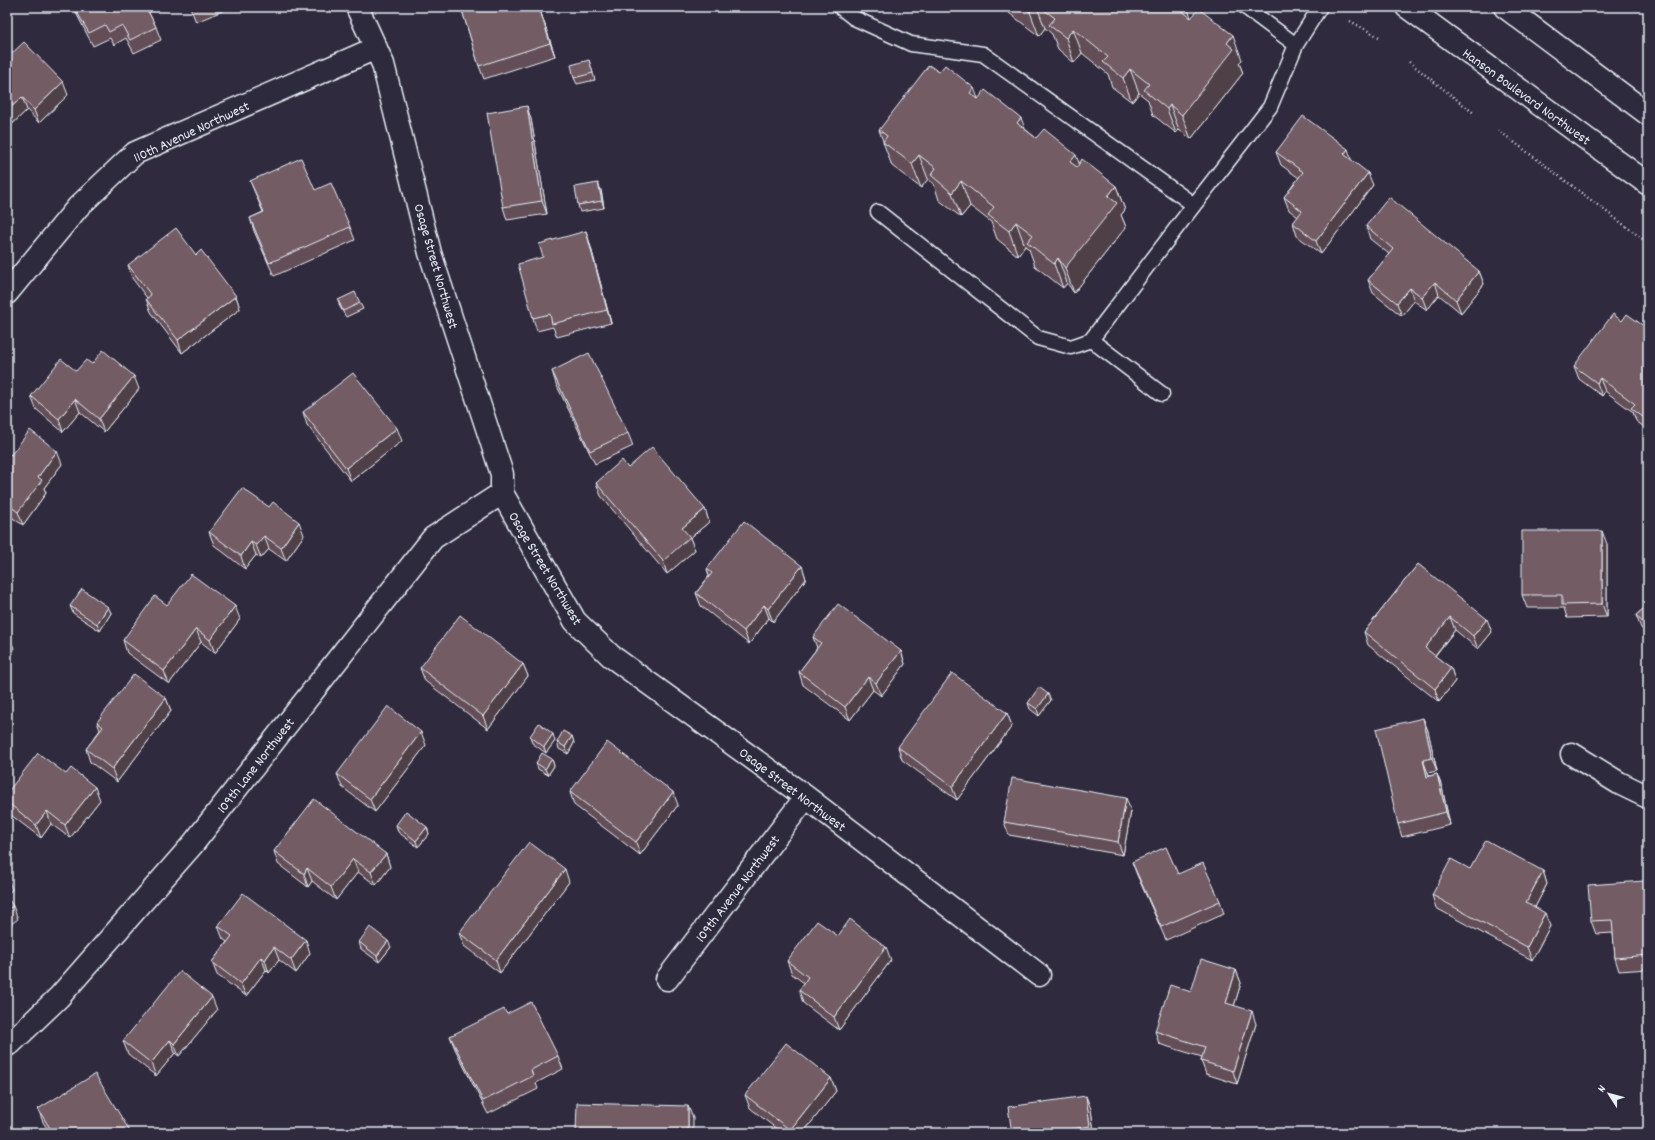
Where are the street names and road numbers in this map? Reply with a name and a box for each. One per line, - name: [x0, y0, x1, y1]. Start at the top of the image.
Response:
- street label: Hanson Boulevard Northwest: [1458, 44, 1594, 151]
- street label: 110th Avenue Northwest: [130, 97, 253, 169]
- street label: Osage Street Northwest: [408, 202, 463, 331]
- street label: Osage Street Northwest: [502, 508, 586, 630]
- street label: 109th Lane Northwest: [213, 714, 300, 818]
- street label: Osage Street Northwest: [734, 744, 849, 838]
- street label: 109th Avenue Northwest: [692, 831, 786, 947]

